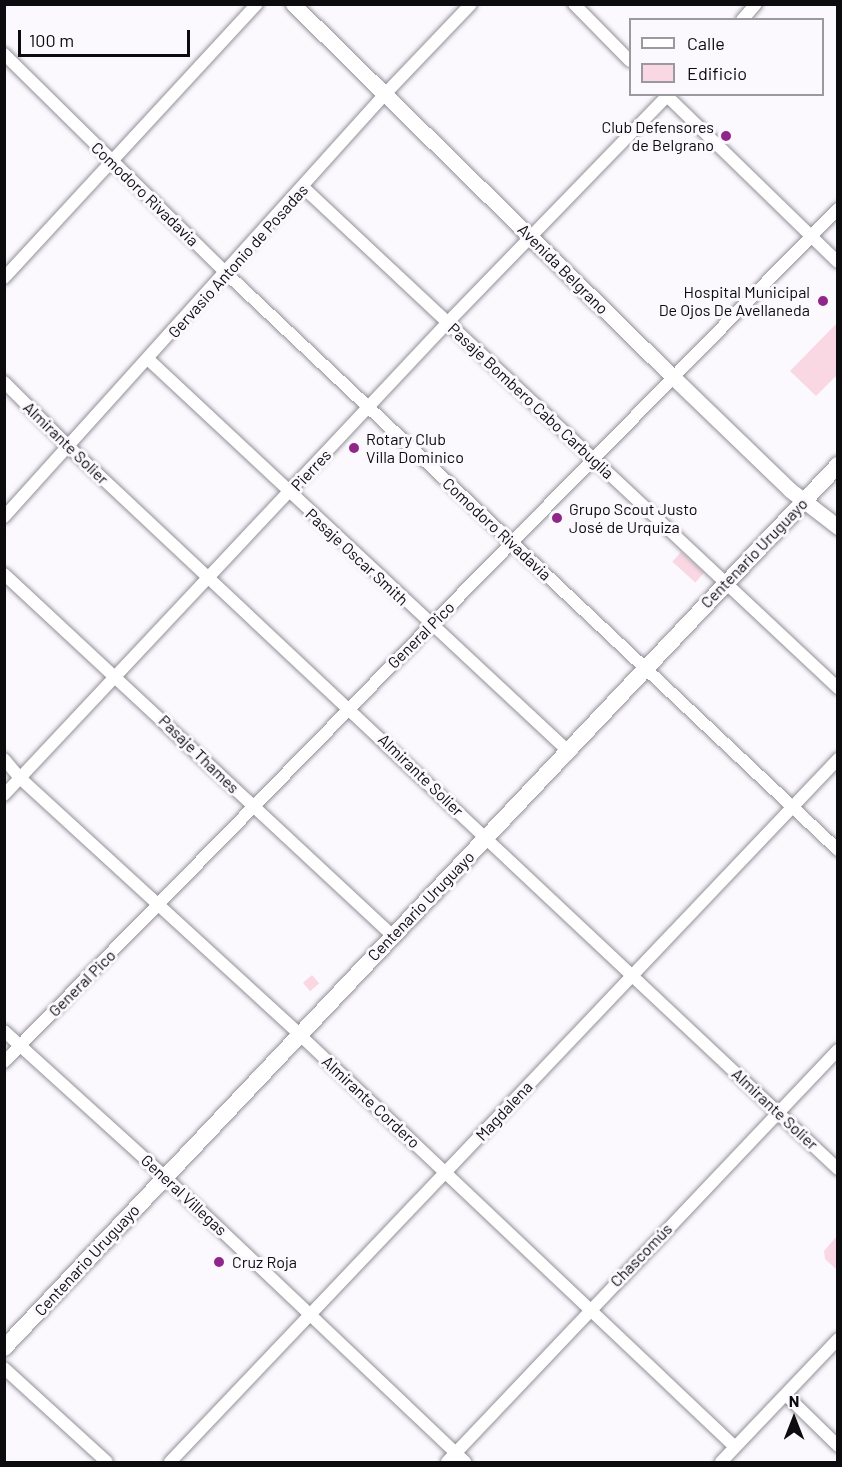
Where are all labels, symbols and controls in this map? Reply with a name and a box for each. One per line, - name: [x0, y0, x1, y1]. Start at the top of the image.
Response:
- scale bar: [21, 18, 194, 56]
- legend: [629, 18, 824, 96]
- text: 100 m: [29, 29, 74, 51]
- text: Calle: [687, 32, 725, 54]
- text: Edificio: [687, 62, 747, 84]
- place label: Club Defensores de Belgrano: [601, 117, 714, 155]
- marker: Club Defensores de Belgrano: [719, 129, 733, 143]
- street label: Comodoro Rivadavia: [87, 138, 203, 250]
- street label: Gervasio Antonio de Posadas: [164, 180, 312, 342]
- street label: Avenida Belgrano: [514, 220, 612, 318]
- place label: Hospital Municipal De Ojos De Avellaneda: [659, 282, 810, 320]
- marker: Hospital Municipal De Ojos De Avellaneda: [814, 292, 832, 310]
- street label: Pasaje Bombero Cabo Carbuglia: [444, 319, 618, 483]
- street label: Almirante Solier: [19, 398, 113, 488]
- place label: Rotary Club Villa Dominico: [366, 429, 464, 467]
- marker: Rotary Club Villa Dominico: [347, 441, 361, 455]
- street label: Pierres: [287, 445, 335, 495]
- street label: Comodoro Rivadavia: [439, 474, 555, 584]
- street label: Centenario Uruguayo: [697, 494, 811, 612]
- place label: Grupo Scout Justo José de Urquiza: [569, 499, 698, 537]
- street label: Pasaje Oscar Smith: [302, 504, 412, 610]
- marker: Grupo Scout Justo José de Urquiza: [550, 511, 564, 525]
- street label: General Pico: [384, 598, 458, 672]
- street label: Pasaje Thames: [155, 711, 243, 797]
- street label: Almirante Solier: [374, 730, 468, 820]
- street label: Centenario Uruguayo: [364, 847, 478, 965]
- street label: General Pico: [45, 946, 119, 1020]
- street label: Almirante Cordero: [318, 1052, 424, 1152]
- street label: Almirante Solier: [728, 1064, 822, 1154]
- street label: Magdalena: [472, 1077, 536, 1145]
- street label: General Villegas: [137, 1150, 231, 1240]
- street label: Centenario Uruguayo: [30, 1200, 144, 1320]
- street label: Chascomús: [606, 1219, 676, 1291]
- place label: Cruz Roja: [232, 1252, 297, 1272]
- marker: Cruz Roja: [210, 1253, 228, 1271]
- north arrow: [764, 1389, 824, 1449]
- text: N: [789, 1391, 799, 1410]

